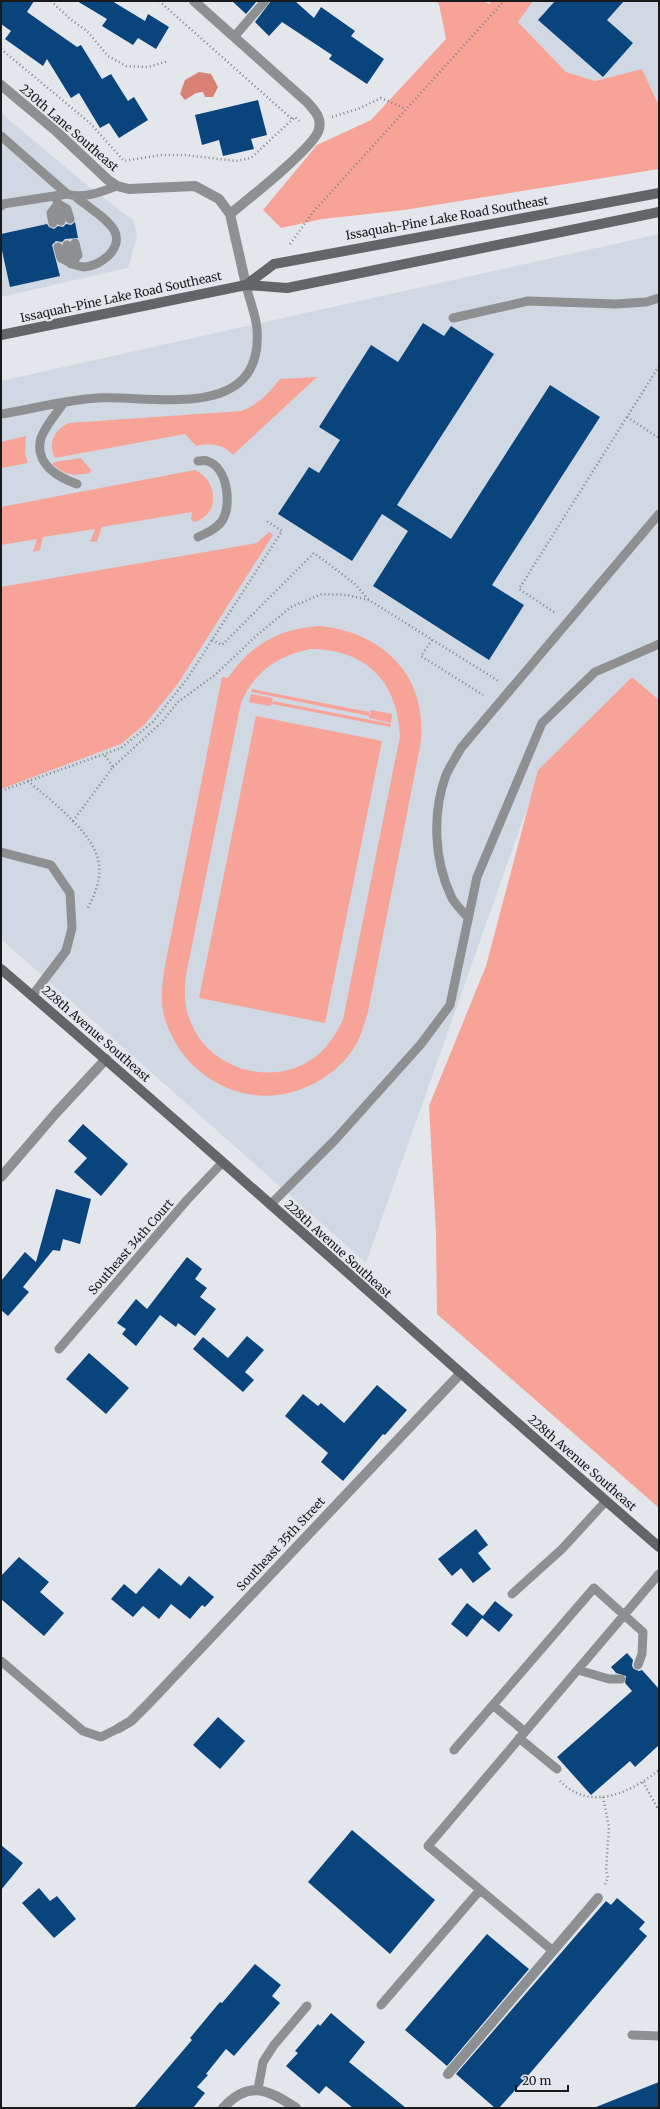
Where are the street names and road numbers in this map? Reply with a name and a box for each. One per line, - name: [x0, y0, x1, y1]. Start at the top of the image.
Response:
- street label: 230th Lane Southeast: [17, 81, 122, 175]
- street label: Issaquah-Pine Lake Road Southeast: [344, 192, 550, 243]
- street label: Issaquah-Pine Lake Road Southeast: [19, 268, 223, 325]
- street label: 228th Avenue Southeast: [39, 982, 154, 1085]
- street label: Southeast 34th Court: [85, 1196, 176, 1298]
- street label: 228th Avenue Southeast: [282, 1197, 395, 1301]
- street label: 228th Avenue Southeast: [525, 1411, 640, 1514]
- street label: Southeast 35th Street: [233, 1493, 328, 1594]

